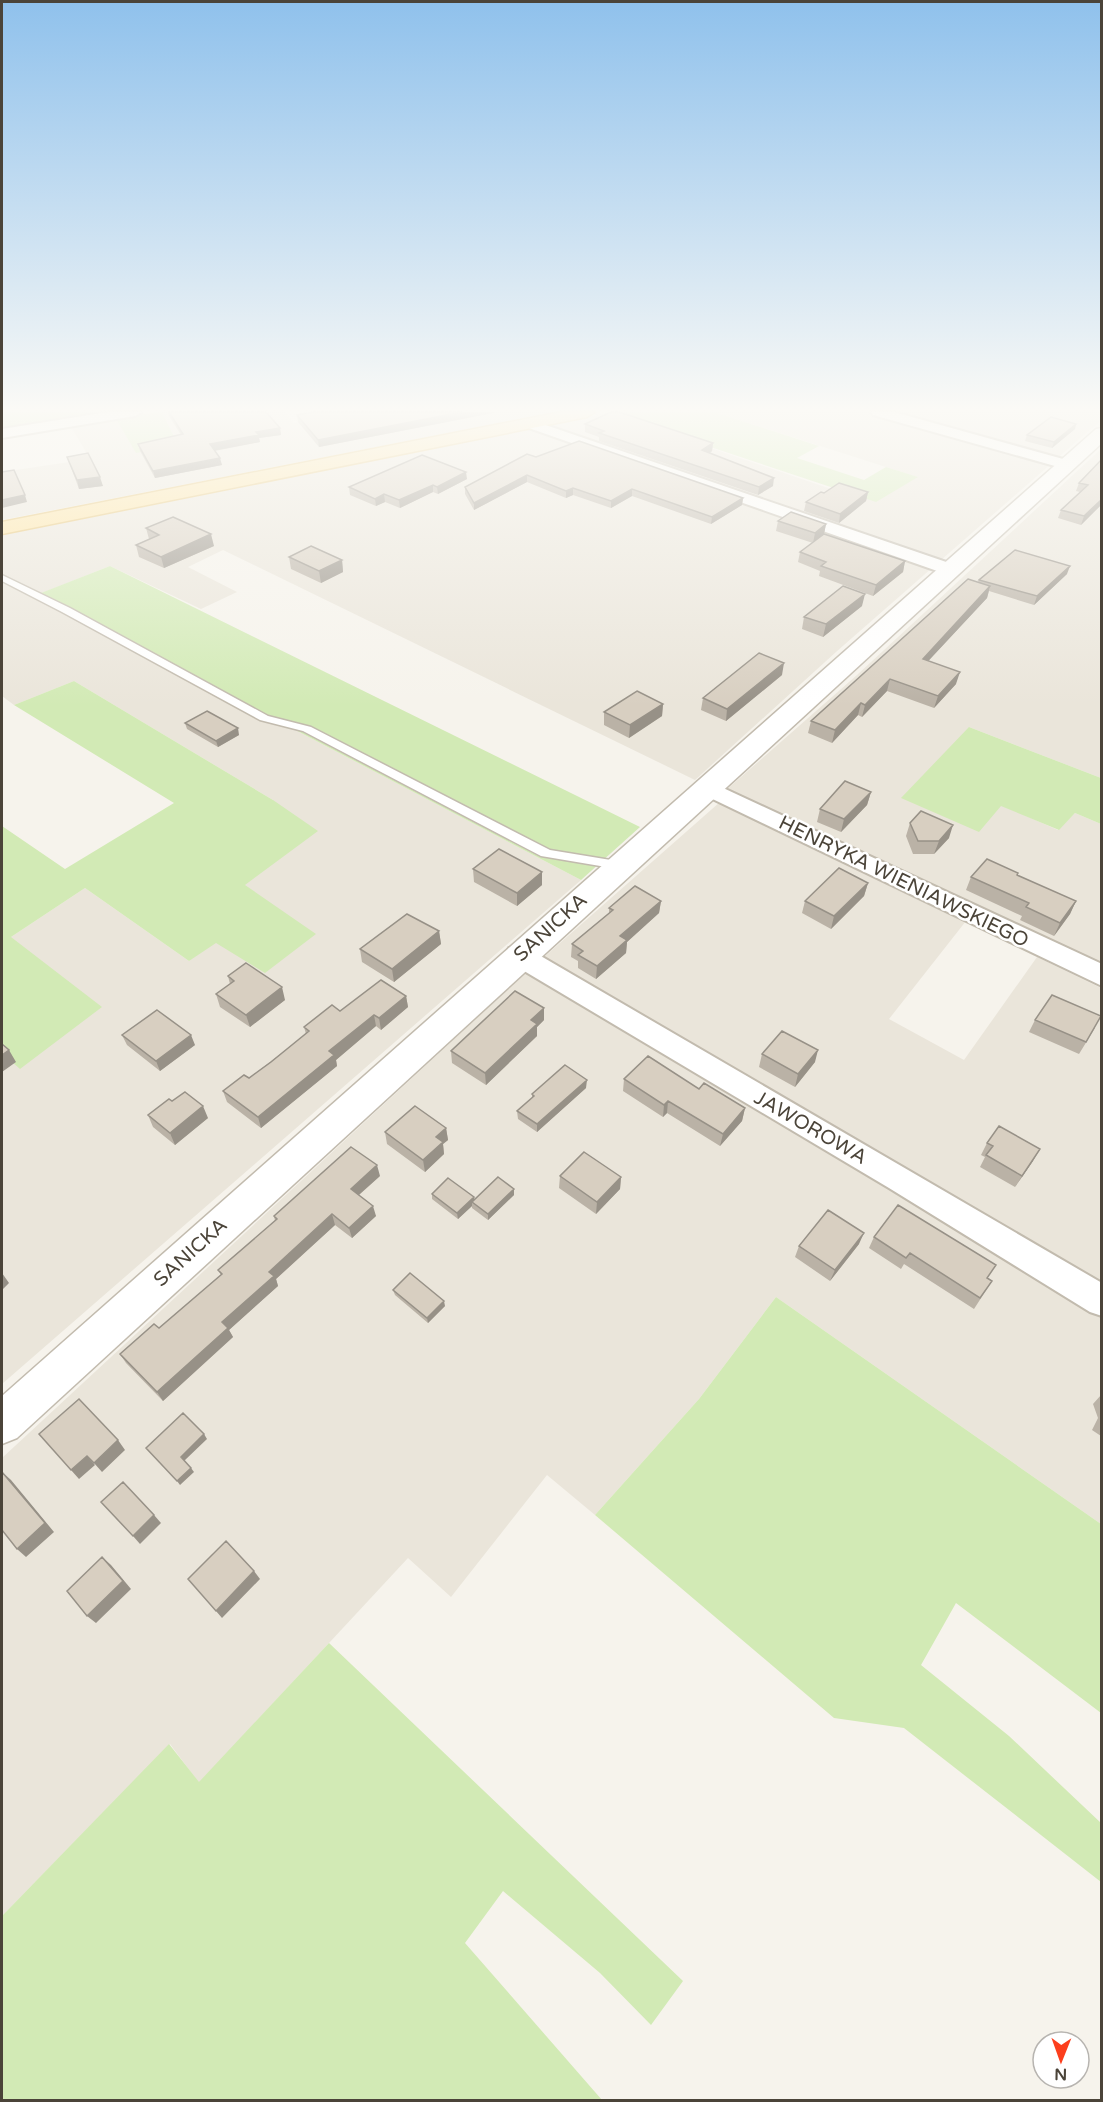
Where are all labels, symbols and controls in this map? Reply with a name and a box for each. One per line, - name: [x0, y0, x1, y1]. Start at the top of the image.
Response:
- street label: HENRYKA WIENIAWSKIEGO: [775, 811, 1032, 953]
- street label: SANICKA: [509, 888, 592, 967]
- street label: JAWOROWA: [750, 1086, 871, 1170]
- street label: SANICKA: [149, 1213, 232, 1292]
- north arrow: [1031, 2030, 1091, 2090]
- text: N: [1054, 2064, 1067, 2084]

